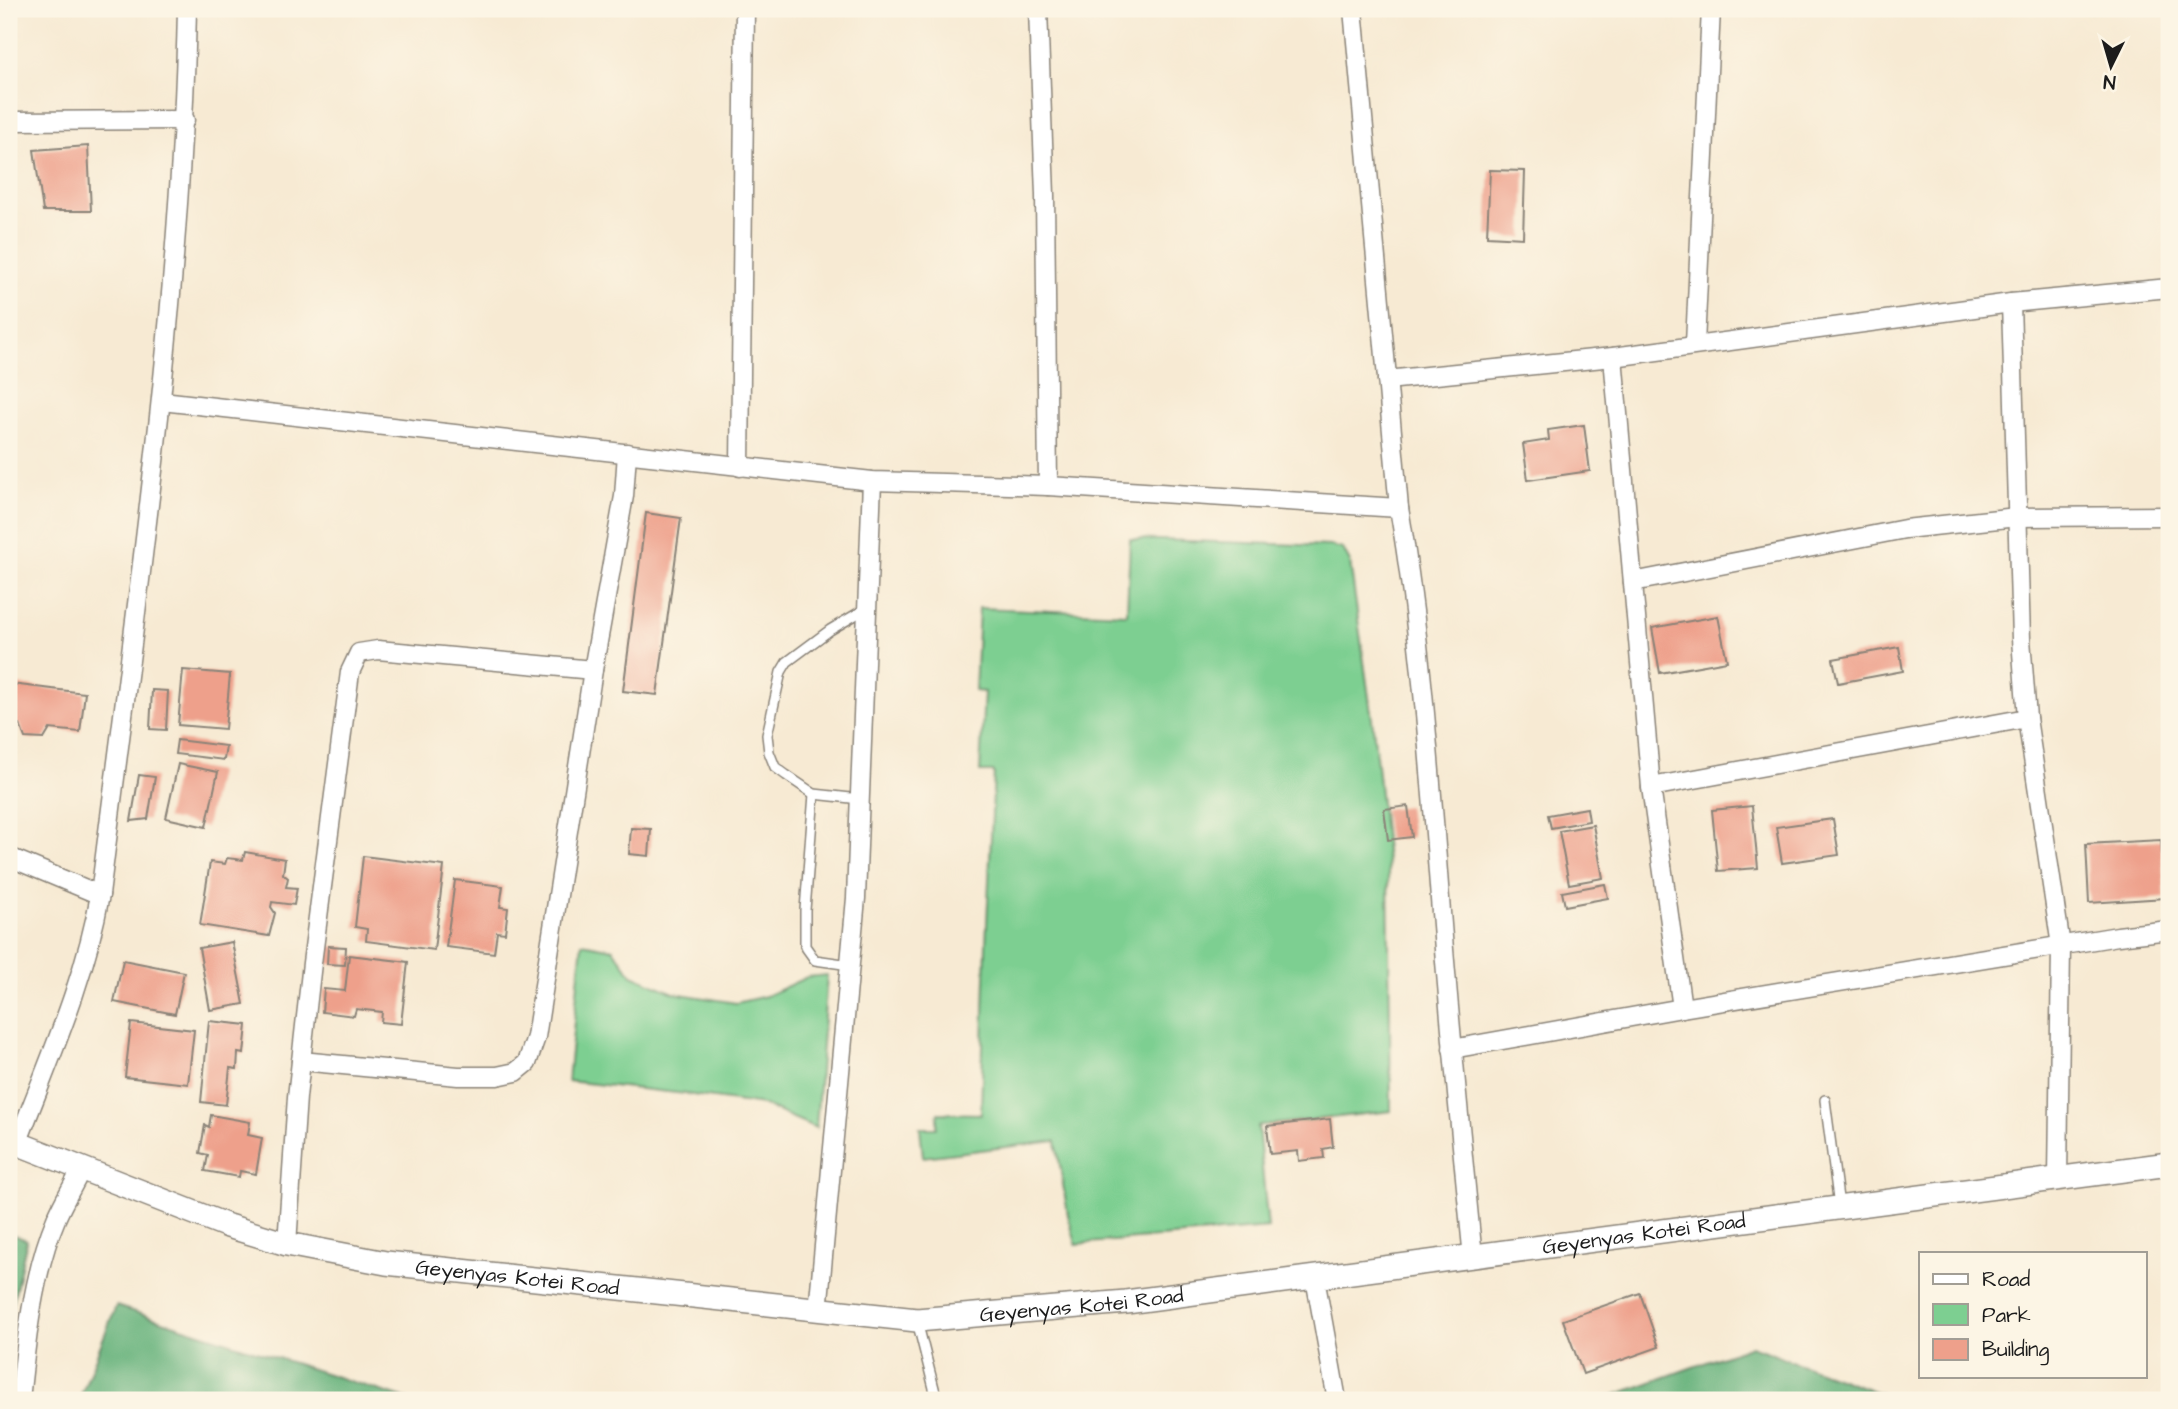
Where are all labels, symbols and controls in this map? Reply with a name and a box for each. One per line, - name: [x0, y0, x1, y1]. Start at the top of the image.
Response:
- north arrow: [2076, 32, 2146, 102]
- text: N: [2102, 67, 2117, 95]
- street label: Geyenyas Kotei Road: [1540, 1206, 1748, 1261]
- street label: Geyenyas Kotei Road: [414, 1252, 621, 1302]
- legend: [1919, 1252, 2146, 1378]
- text: Road: [1982, 1265, 2030, 1294]
- street label: Geyenyas Kotei Road: [978, 1280, 1185, 1329]
- text: Park: [1982, 1301, 2031, 1330]
- text: Building: [1982, 1335, 2050, 1366]

